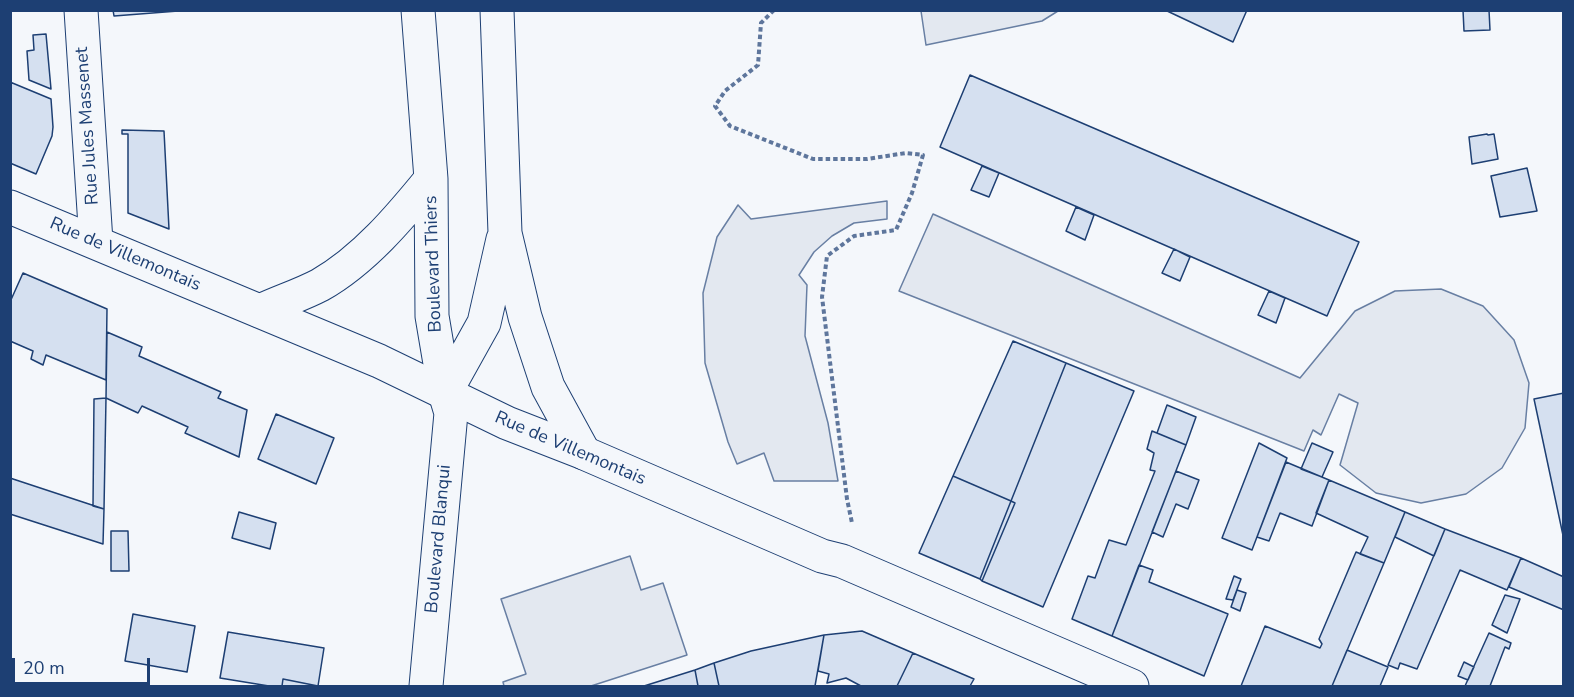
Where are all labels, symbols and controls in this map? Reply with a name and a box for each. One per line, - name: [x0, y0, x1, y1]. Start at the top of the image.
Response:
- street label: Rue Jules Massenet: [72, 46, 104, 206]
- street label: Boulevard Thiers: [421, 195, 447, 333]
- street label: Rue de Villemontais: [46, 213, 204, 297]
- street label: Rue de Villemontais: [491, 407, 649, 491]
- street label: Boulevard Blanqui: [422, 464, 456, 614]
- scale bar: [15, 646, 153, 684]
- text: 20 m: [23, 656, 65, 680]

